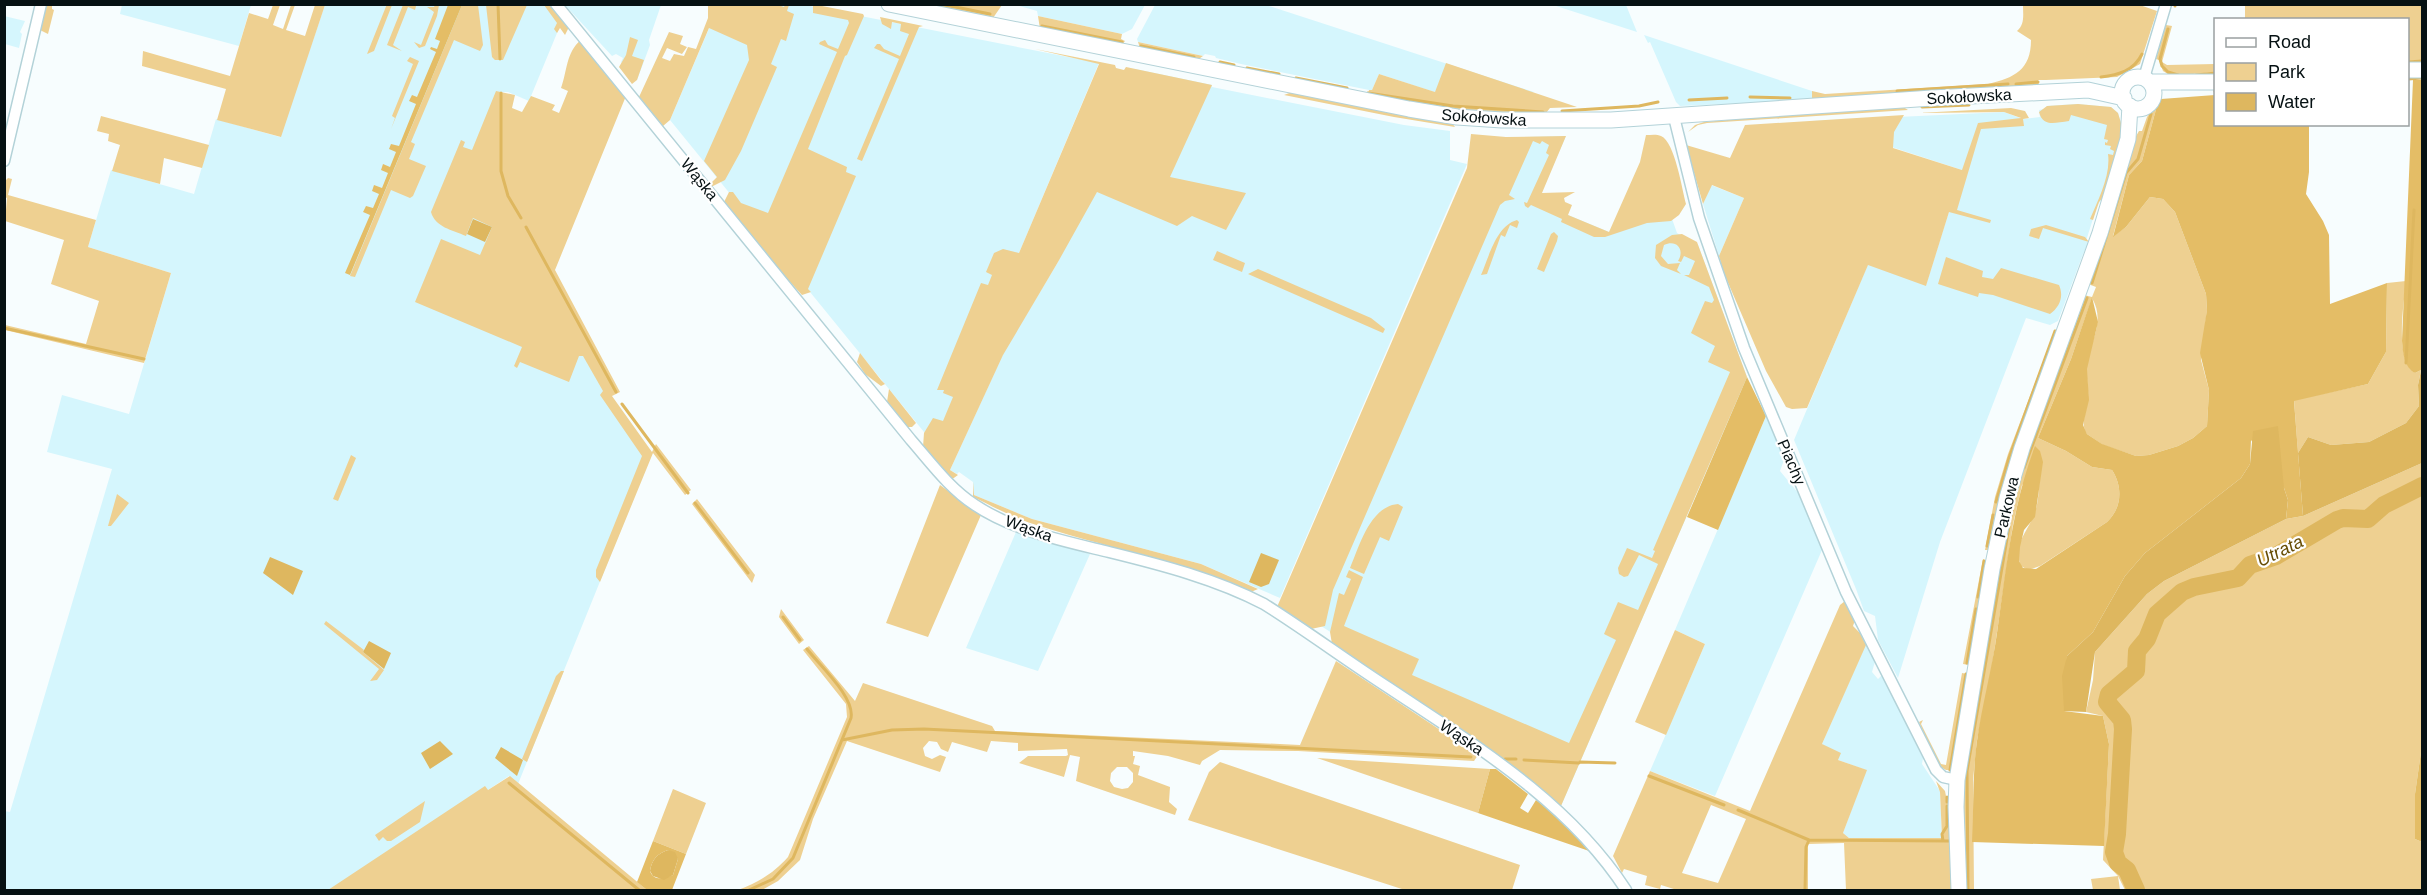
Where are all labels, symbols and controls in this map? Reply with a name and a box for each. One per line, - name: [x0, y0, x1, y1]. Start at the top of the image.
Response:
- legend: [2214, 18, 2409, 126]
- text: Road: [2268, 32, 2311, 52]
- text: Park: [2268, 62, 2306, 82]
- street label: Sokołowska: [1926, 86, 2012, 107]
- text: Water: [2268, 92, 2315, 112]
- street label: Sokołowska: [1441, 106, 1527, 129]
- street label: Wąska: [678, 155, 722, 204]
- street label: Piachy: [1774, 437, 1809, 488]
- street label: Parkowa: [1991, 475, 2022, 539]
- street label: Wąska: [1003, 512, 1055, 545]
- water label: Utrata: [2254, 531, 2306, 571]
- street label: Wąska: [1437, 717, 1487, 758]

